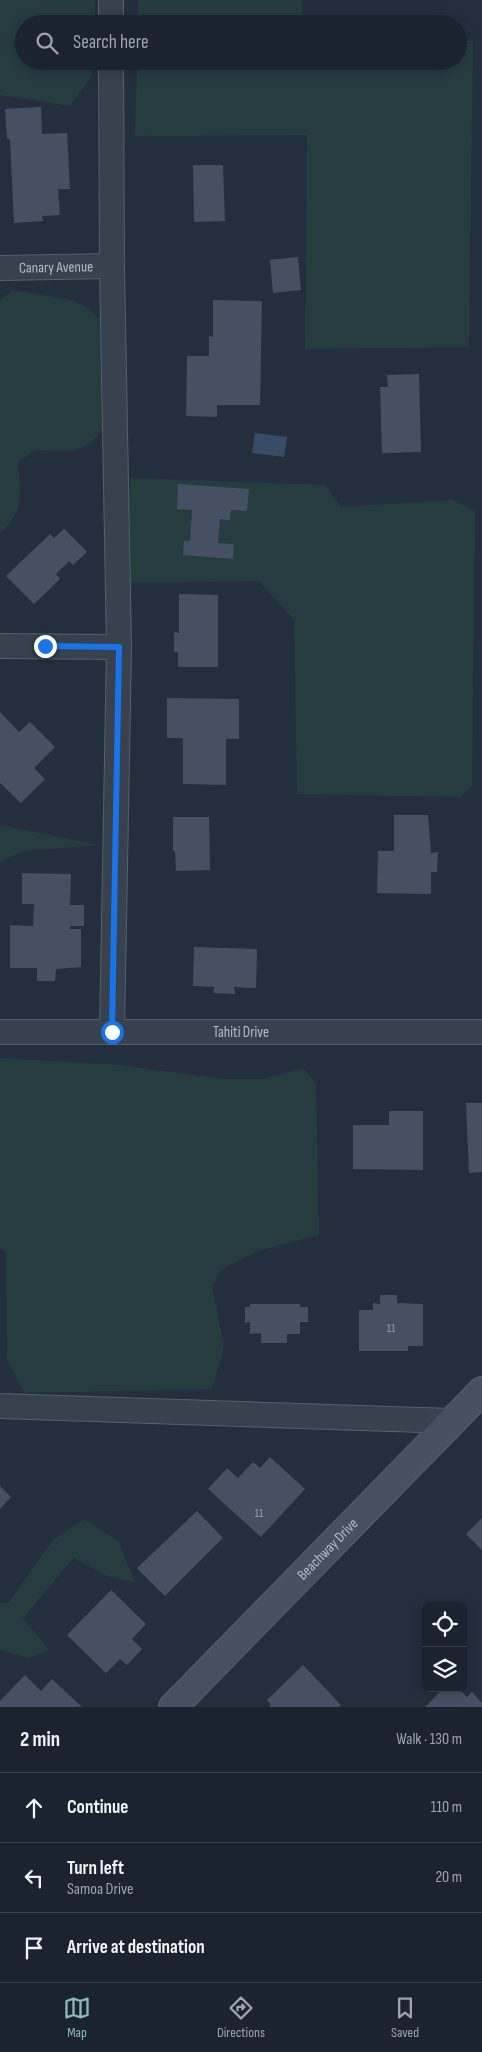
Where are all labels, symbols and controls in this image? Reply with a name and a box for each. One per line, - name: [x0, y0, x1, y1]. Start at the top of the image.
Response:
- search box: [15, 15, 467, 70]
- icon: search: [33, 29, 61, 57]
- text: Search here: [73, 31, 149, 54]
- street label: Canary Avenue: [19, 257, 93, 278]
- route end: [34, 635, 57, 658]
- route start: [101, 1021, 124, 1044]
- street label: Tahiti Drive: [213, 1023, 269, 1042]
- house number: 11: [387, 1321, 396, 1336]
- house number: 11: [255, 1506, 264, 1521]
- street label: Beachway Drive: [293, 1514, 362, 1584]
- map controls: [422, 1602, 467, 1692]
- button: locate: [422, 1602, 467, 1647]
- button: layers: [422, 1647, 467, 1692]
- text: 2 min: [20, 1727, 60, 1752]
- text: Walk · 130 m: [396, 1730, 462, 1749]
- icon: ahead: [20, 1794, 48, 1822]
- text: Continue: [67, 1796, 128, 1819]
- text: 110 m: [431, 1798, 462, 1817]
- text: Turn left: [67, 1857, 124, 1880]
- icon: left: [20, 1864, 48, 1892]
- text: 20 m: [435, 1868, 462, 1887]
- text: Samoa Drive: [67, 1880, 134, 1899]
- icon: arrive: [20, 1934, 48, 1962]
- text: Arrive at destination: [67, 1936, 205, 1959]
- tab: Map: [63, 1994, 91, 2041]
- tab: Directions: [217, 1994, 265, 2041]
- tab: Saved: [391, 1994, 419, 2041]

